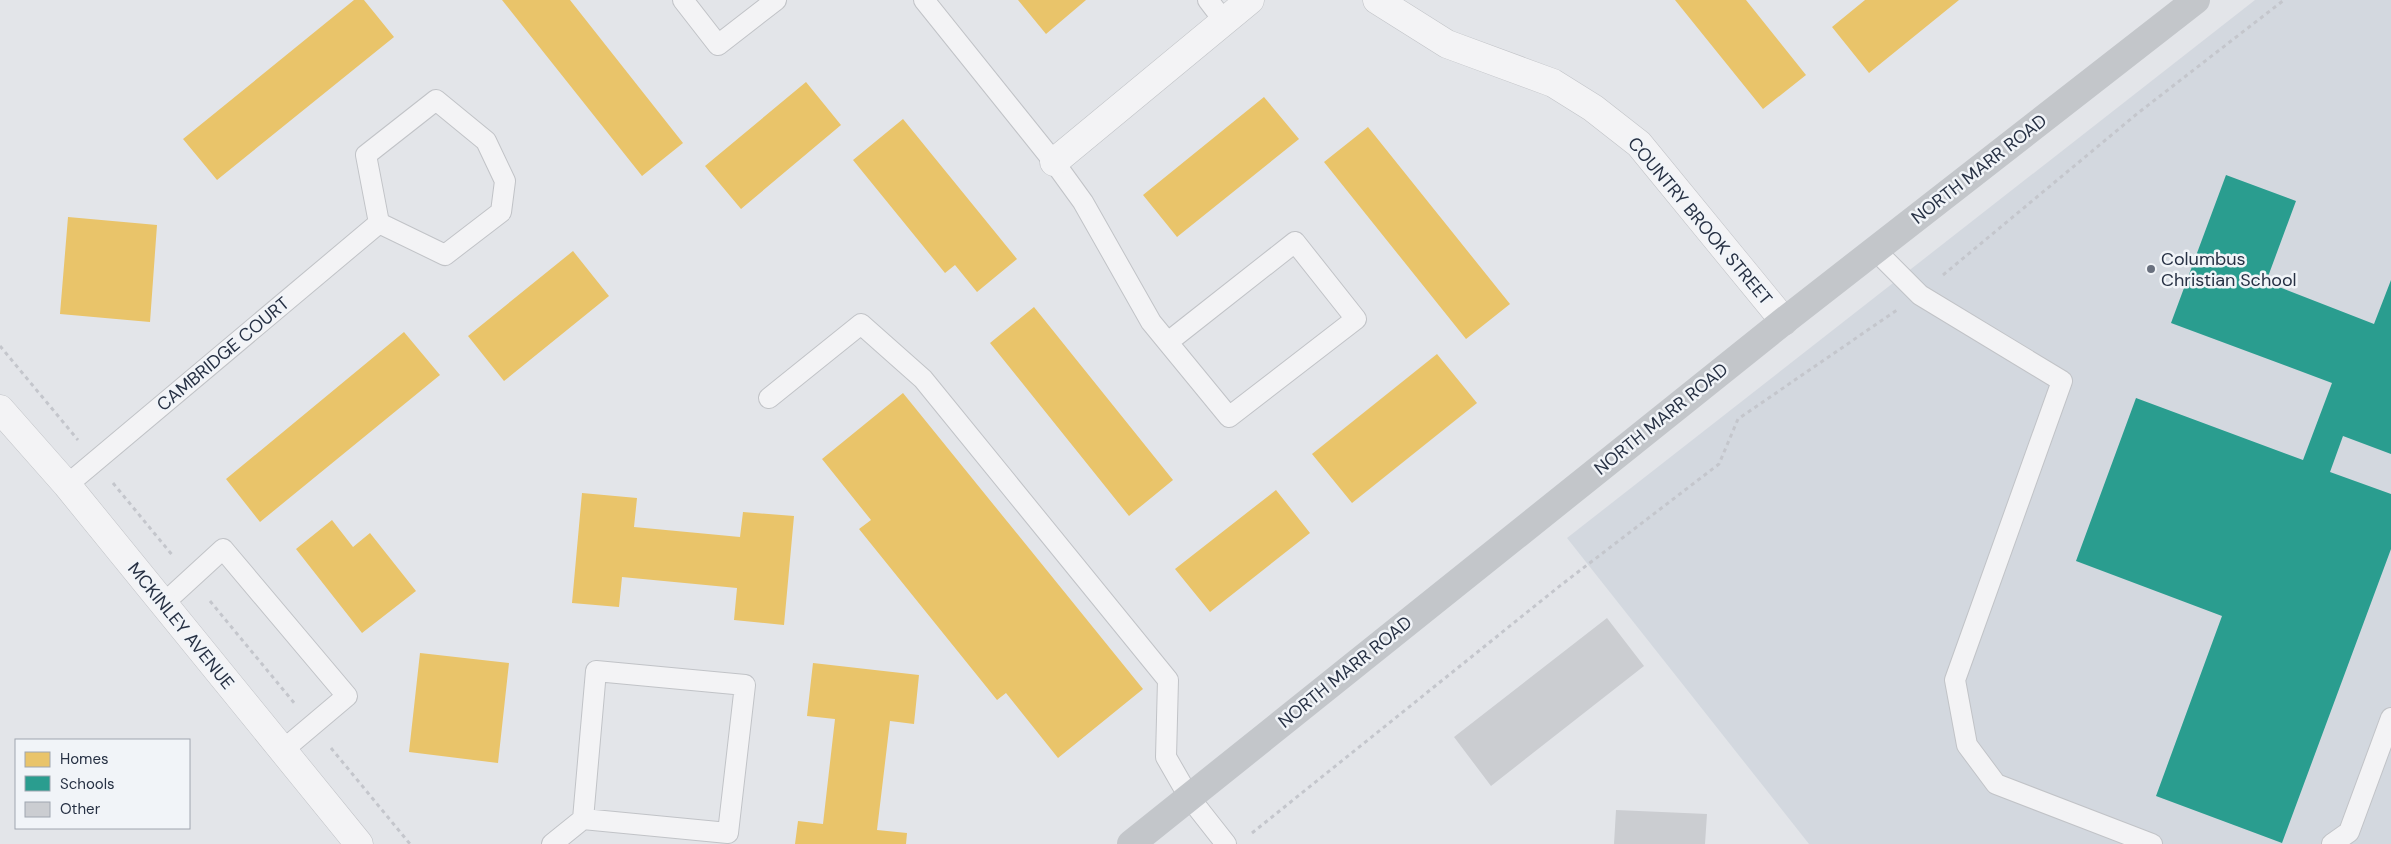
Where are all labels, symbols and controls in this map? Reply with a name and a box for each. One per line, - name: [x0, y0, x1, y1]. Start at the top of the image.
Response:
- street label: NORTH MARR ROAD: [1906, 109, 2052, 229]
- street label: COUNTRY BROOK STREET: [1622, 132, 1778, 310]
- place label: Columbus Christian School: [2161, 247, 2297, 292]
- marker: Columbus Christian School: [2145, 263, 2157, 275]
- street label: CAMBRIDGE COURT: [152, 292, 294, 416]
- street label: NORTH MARR ROAD: [1589, 358, 1733, 480]
- street label: MCKINLEY AVENUE: [122, 557, 240, 695]
- street label: NORTH MARR ROAD: [1273, 611, 1417, 733]
- legend: [15, 739, 190, 829]
- text: Homes: [60, 749, 109, 769]
- text: Schools: [60, 774, 115, 794]
- text: Other: [60, 799, 101, 819]

